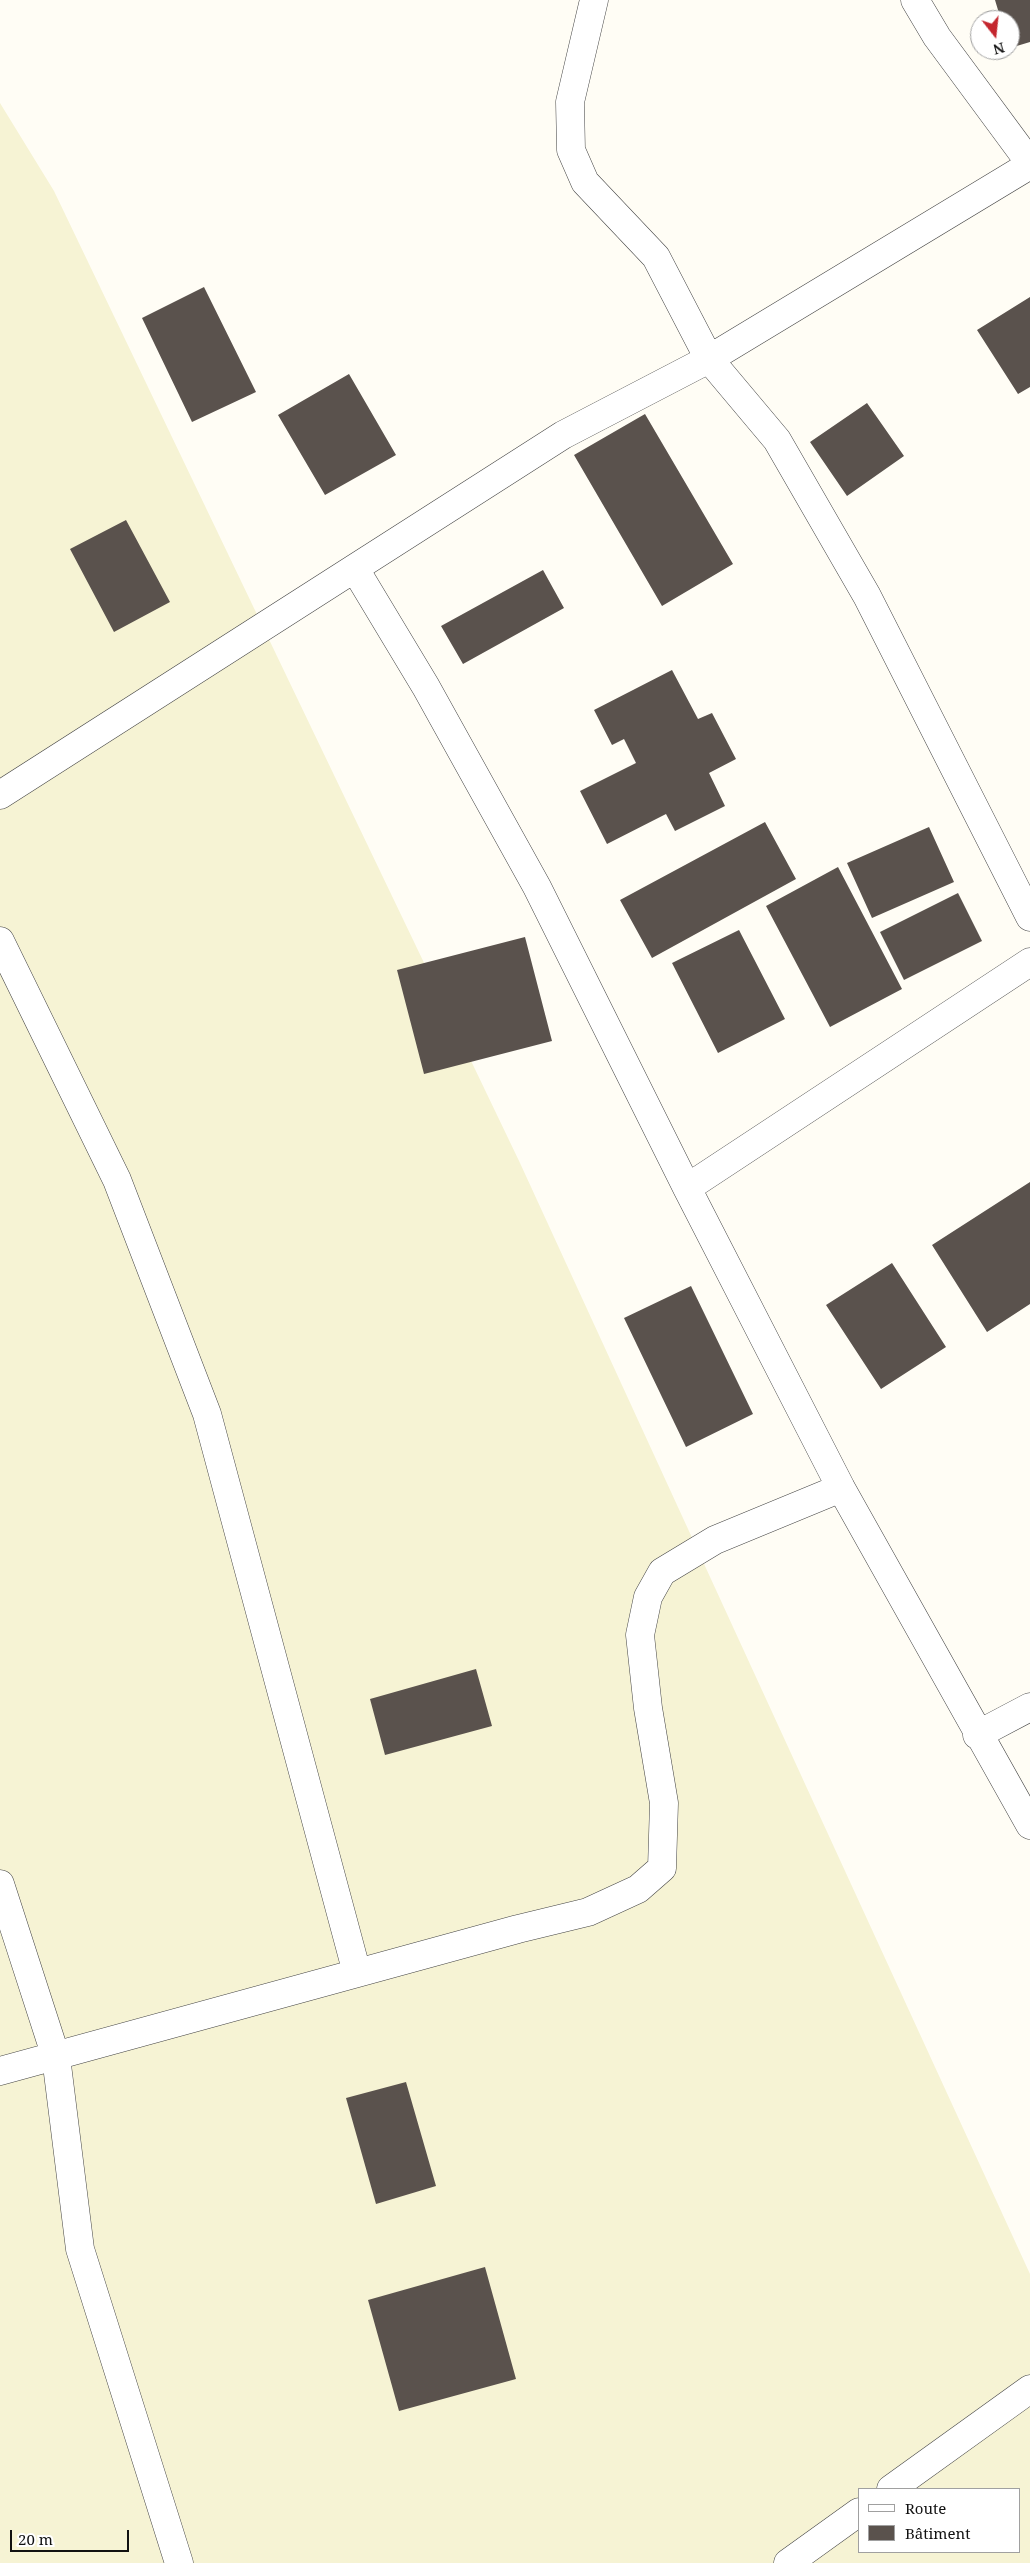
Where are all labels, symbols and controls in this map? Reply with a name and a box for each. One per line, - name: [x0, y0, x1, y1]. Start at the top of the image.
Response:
- north arrow: [970, 10, 1020, 60]
- text: N: [991, 38, 1007, 60]
- legend: [858, 2488, 1020, 2553]
- text: Route: [905, 2498, 946, 2518]
- scale bar: [12, 2520, 131, 2552]
- text: Bâtiment: [905, 2523, 971, 2543]
- text: 20 m: [18, 2529, 53, 2549]

